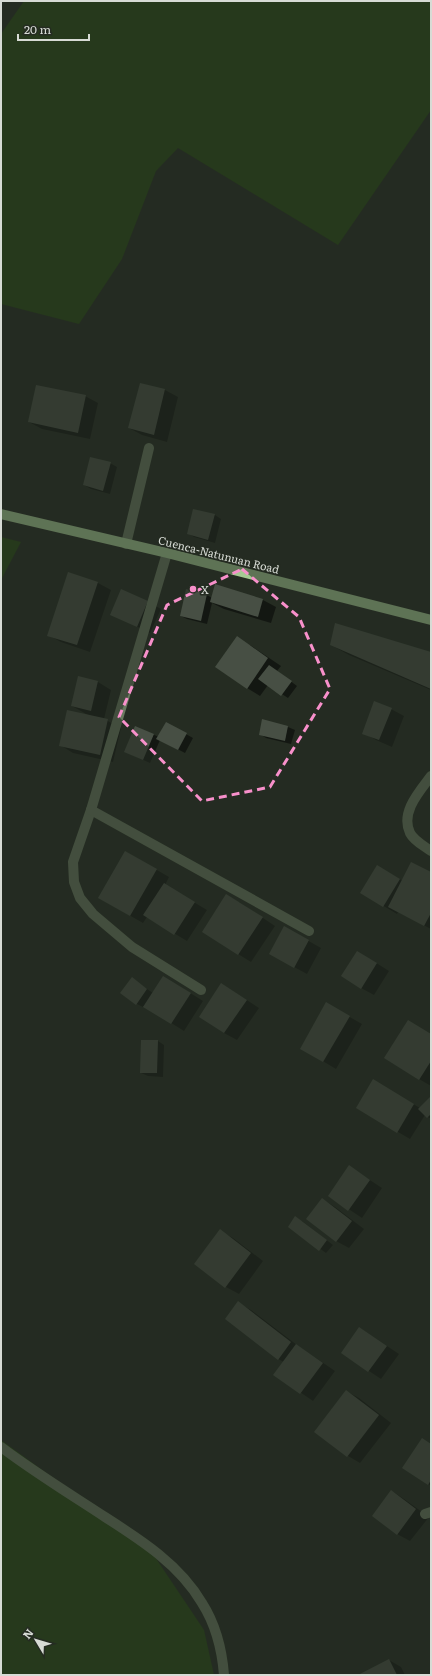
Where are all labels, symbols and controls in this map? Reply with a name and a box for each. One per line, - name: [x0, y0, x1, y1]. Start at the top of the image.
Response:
- scale bar: [18, 16, 89, 42]
- text: 20 m: [24, 20, 51, 38]
- street label: Cuenca-Natunuan Road: [157, 531, 281, 577]
- place label: X: [201, 581, 209, 597]
- marker: X: [188, 584, 198, 594]
- north arrow: [16, 1620, 56, 1660]
- text: N: [18, 1625, 36, 1642]

